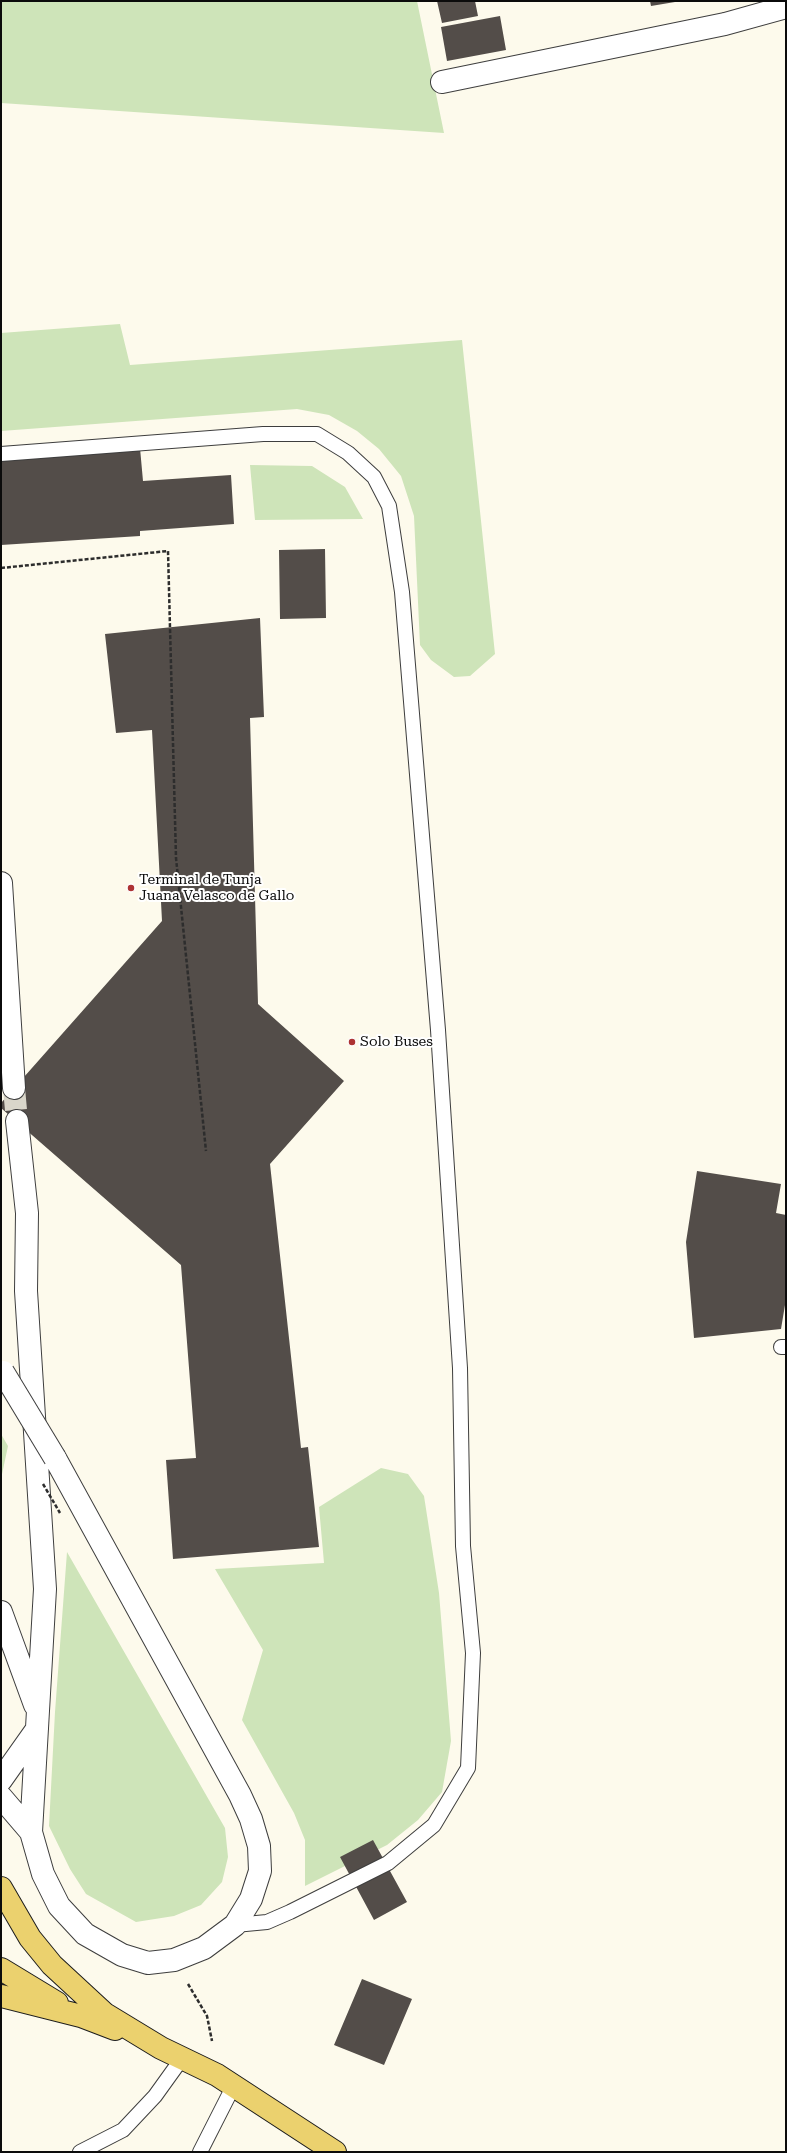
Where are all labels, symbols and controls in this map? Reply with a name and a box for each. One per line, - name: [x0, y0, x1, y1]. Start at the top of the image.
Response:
- place label: Terminal de Tunja Juana Velasco de Gallo: [139, 872, 294, 904]
- marker: Terminal de Tunja Juana Velasco de Gallo: [126, 883, 136, 893]
- place label: Solo Buses: [360, 1034, 433, 1050]
- marker: Solo Buses: [347, 1037, 357, 1047]

